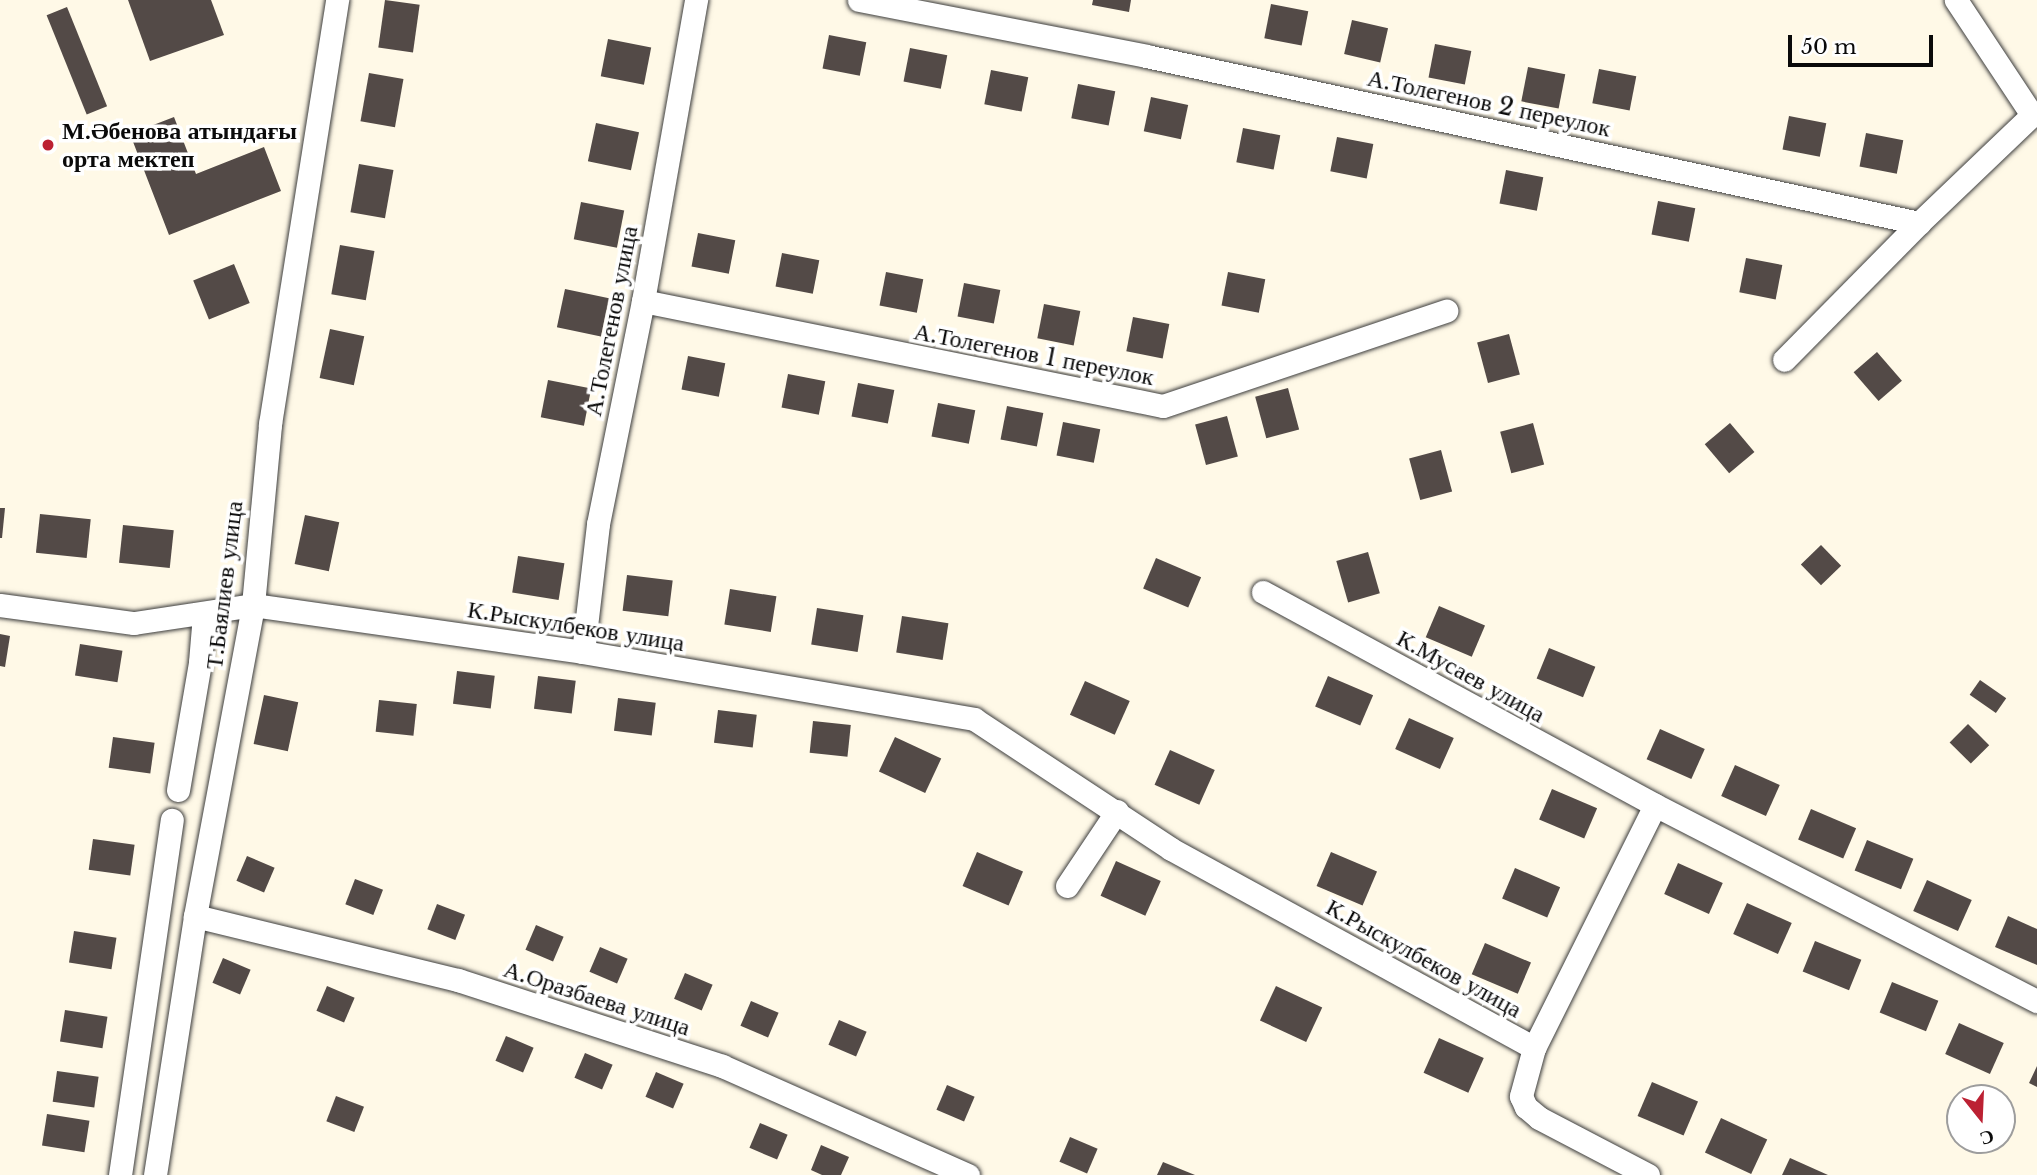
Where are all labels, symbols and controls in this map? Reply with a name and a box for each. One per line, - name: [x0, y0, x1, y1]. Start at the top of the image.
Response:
- scale bar: [1792, 21, 1937, 65]
- text: 50 m: [1801, 34, 1856, 60]
- street label: А.Толегенов 2 переулок: [1365, 63, 1613, 143]
- place label: М.Әбенова атындағы орта мектеп: [62, 117, 297, 173]
- marker: М.Әбенова атындағы орта мектеп: [40, 137, 56, 153]
- street label: А.Толегенов улица: [578, 223, 644, 419]
- street label: А.Толегенов 1 переулок: [912, 317, 1156, 391]
- street label: Т.Баялиев улица: [199, 499, 249, 671]
- street label: К.Рыскулбеков улица: [465, 595, 687, 657]
- street label: К.Мусаев улица: [1392, 623, 1550, 729]
- street label: К.Рыскулбеков улица: [1321, 892, 1527, 1024]
- street label: А.Оразбаева улица: [500, 954, 694, 1042]
- north arrow: [1946, 1084, 2016, 1154]
- text: С: [1977, 1124, 1997, 1151]

